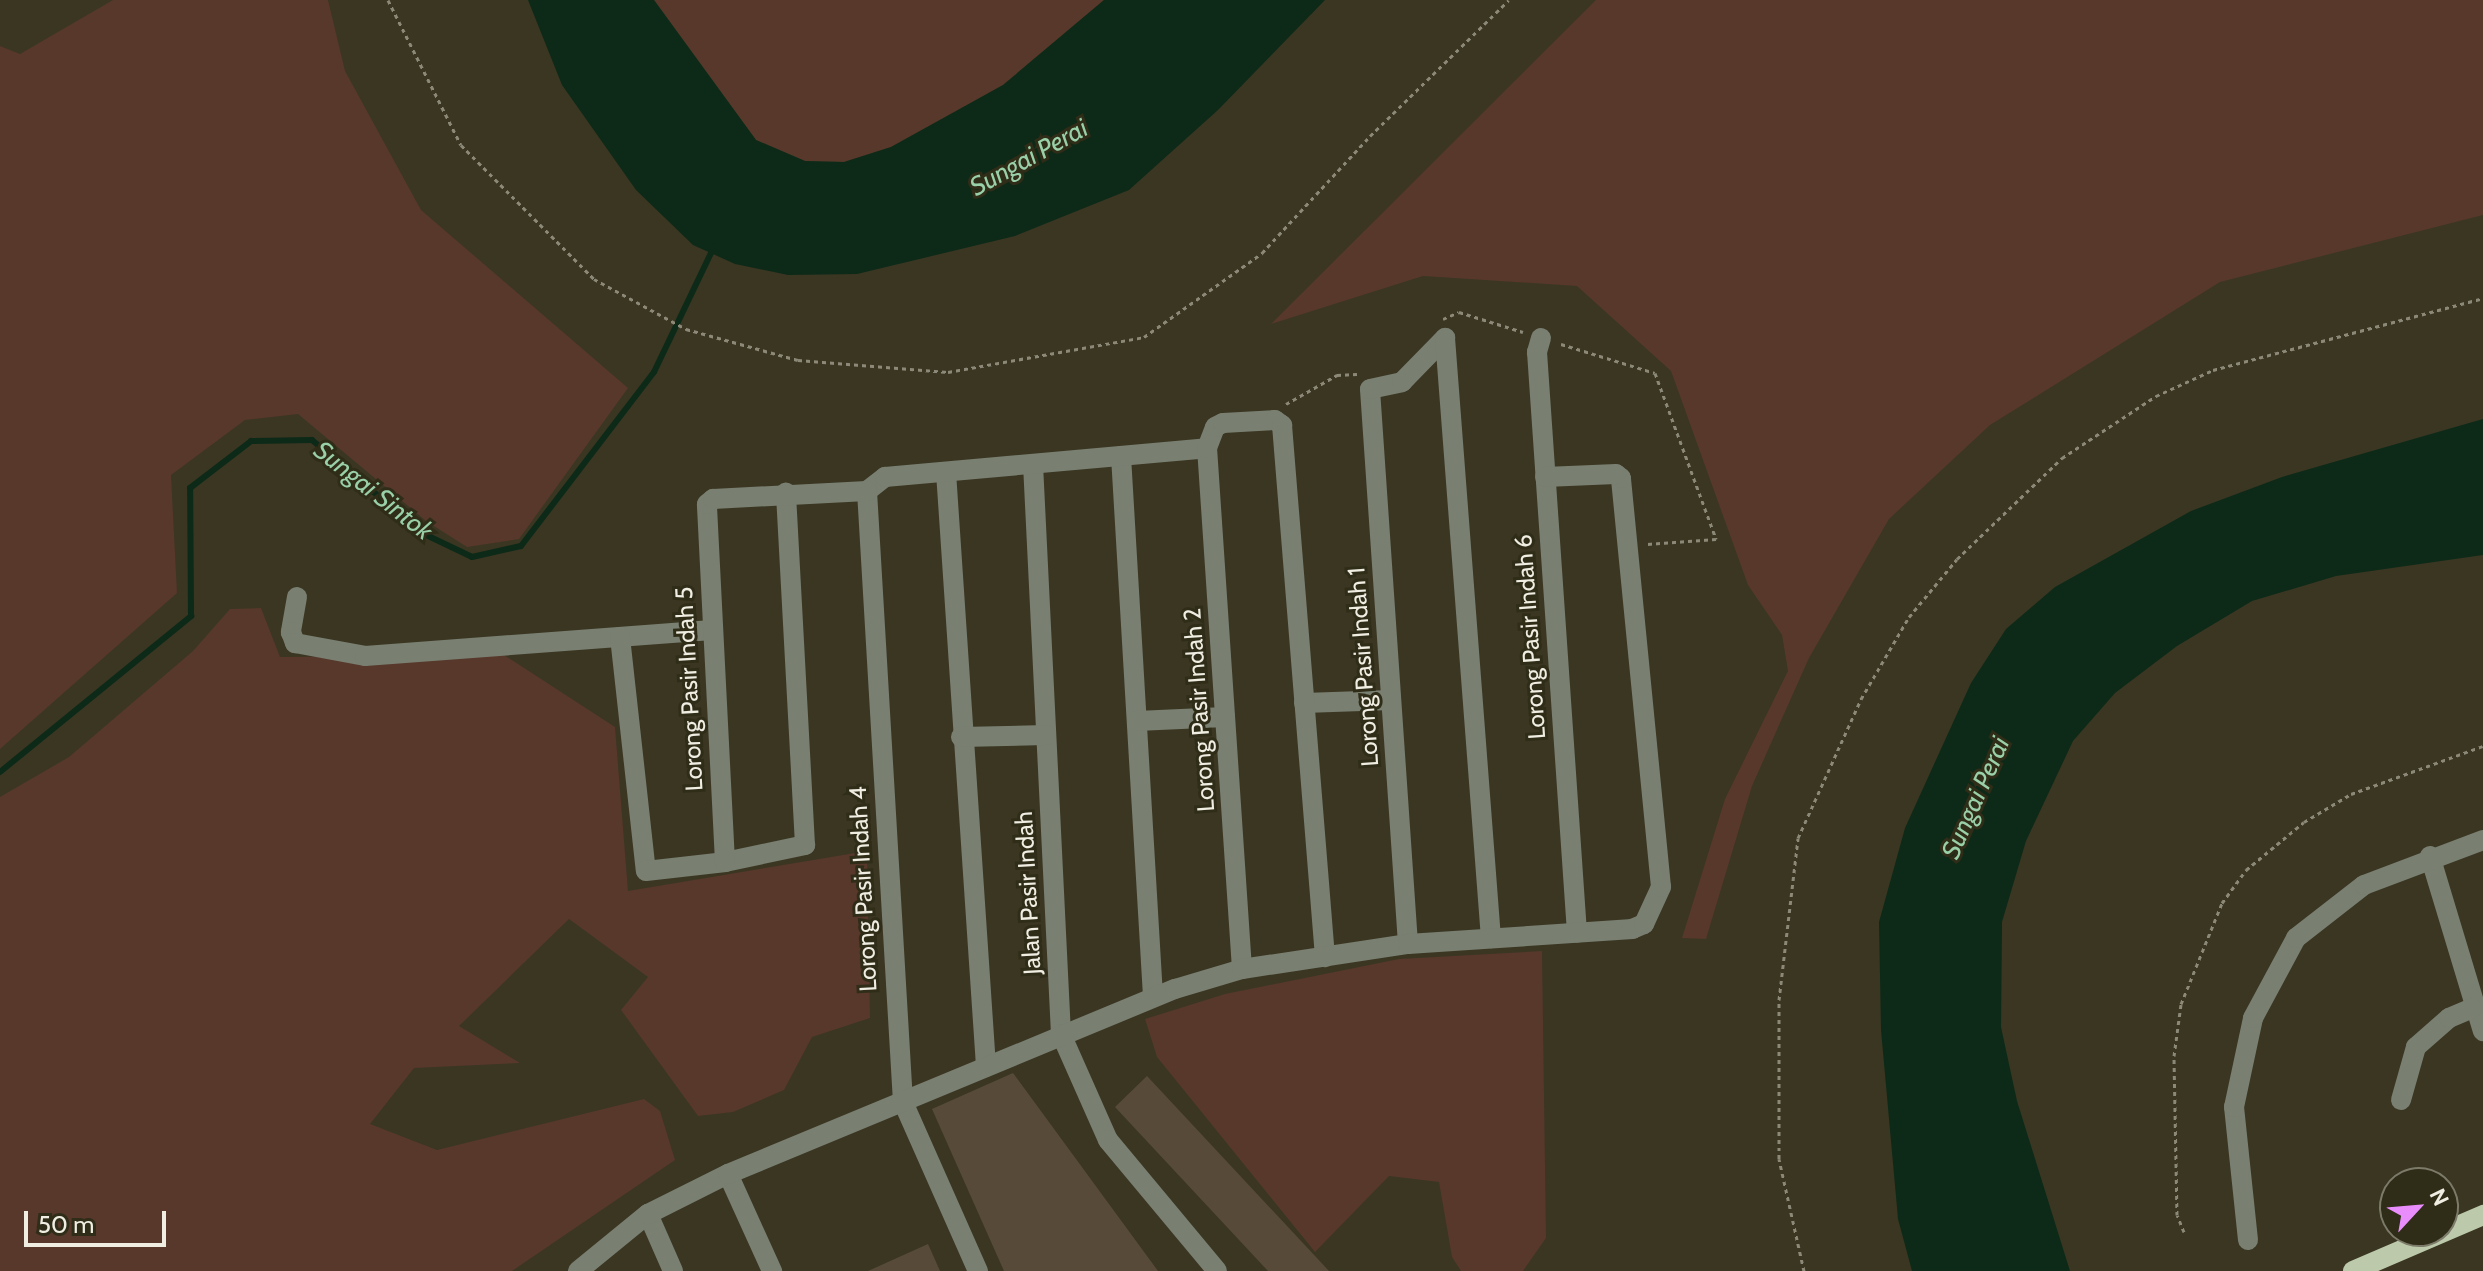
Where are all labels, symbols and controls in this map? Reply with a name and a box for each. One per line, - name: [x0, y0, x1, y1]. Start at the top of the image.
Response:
- water label: Sungai Perai: [965, 113, 1093, 203]
- water label: Sungai Sintok: [307, 435, 439, 547]
- street label: Lorong Pasir Indah 6: [1508, 534, 1552, 740]
- street label: Lorong Pasir Indah 1: [1342, 566, 1384, 768]
- street label: Lorong Pasir Indah 5: [669, 586, 709, 792]
- street label: Lorong Pasir Indah 2: [1178, 607, 1220, 813]
- water label: Sungai Perai: [1935, 732, 2017, 864]
- street label: Lorong Pasir Indah 4: [843, 786, 883, 992]
- street label: Jalan Pasir Indah: [1009, 811, 1047, 975]
- north arrow: [2379, 1167, 2459, 1247]
- text: N: [2424, 1184, 2455, 1210]
- scale bar: [28, 1195, 170, 1245]
- text: 50 m: [38, 1210, 94, 1239]

